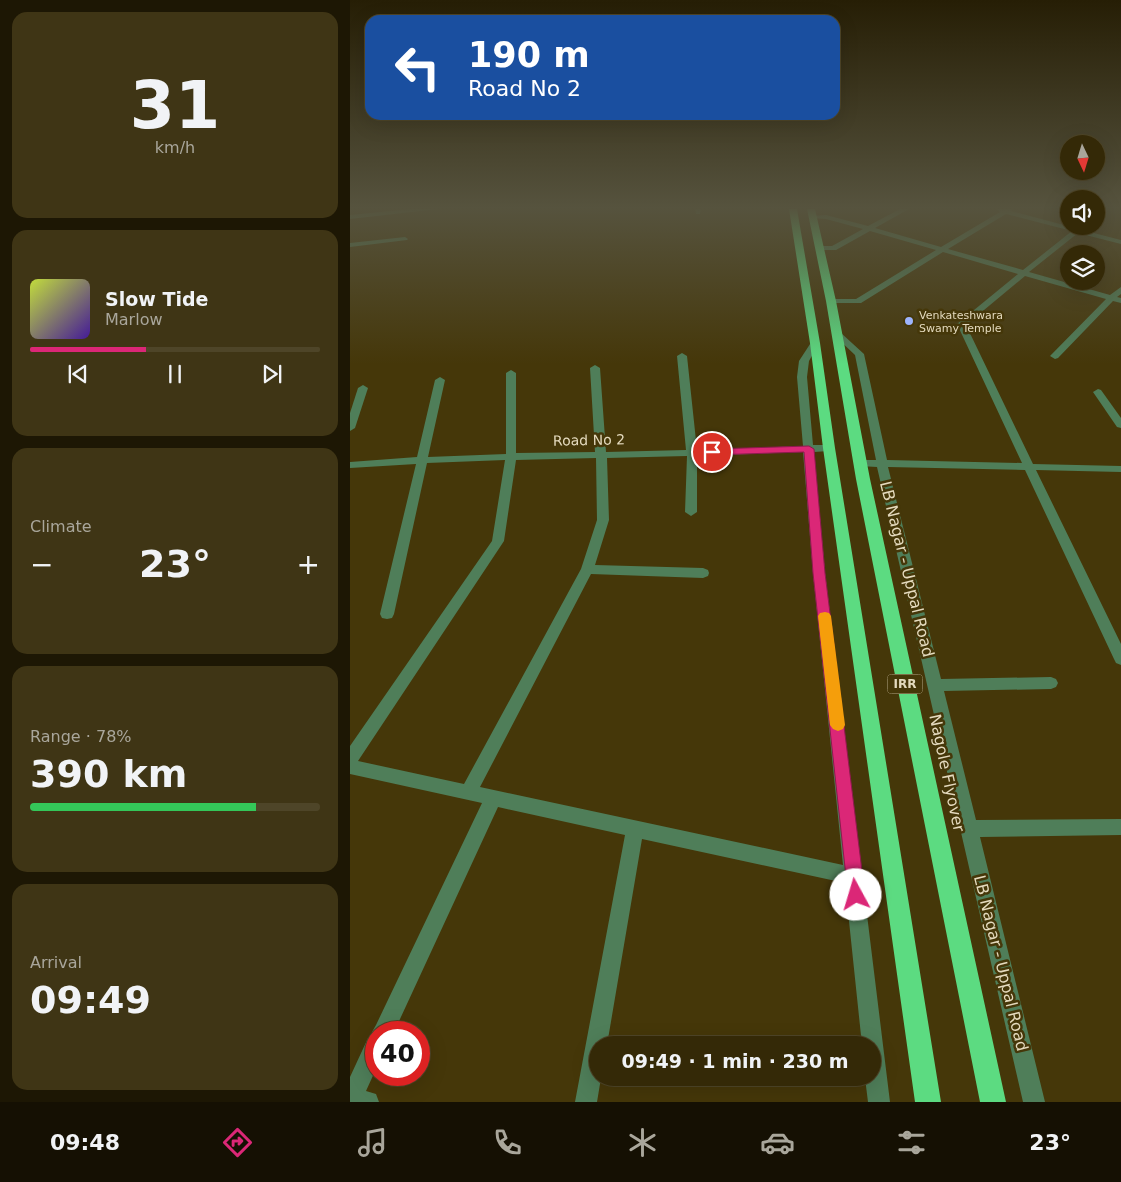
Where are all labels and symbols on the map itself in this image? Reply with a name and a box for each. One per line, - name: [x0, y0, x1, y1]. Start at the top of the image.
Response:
- north arrow: [1060, 135, 1105, 180]
- place label: Venkateshwara Swamy Temple: [919, 309, 1003, 335]
- marker: Venkateshwara Swamy Temple: [903, 315, 915, 327]
- street label: Road No 2: [553, 431, 625, 449]
- pin: [691, 431, 733, 473]
- street label: LB Nagar - Uppal Road: [876, 479, 938, 659]
- road number: IRR: [888, 674, 922, 694]
- street label: Nagole Flyover: [925, 712, 969, 834]
- position arrow: [829, 868, 881, 920]
- street label: LB Nagar - Uppal Road: [970, 873, 1032, 1053]
- speed limit sign: 40: [365, 1021, 430, 1086]

